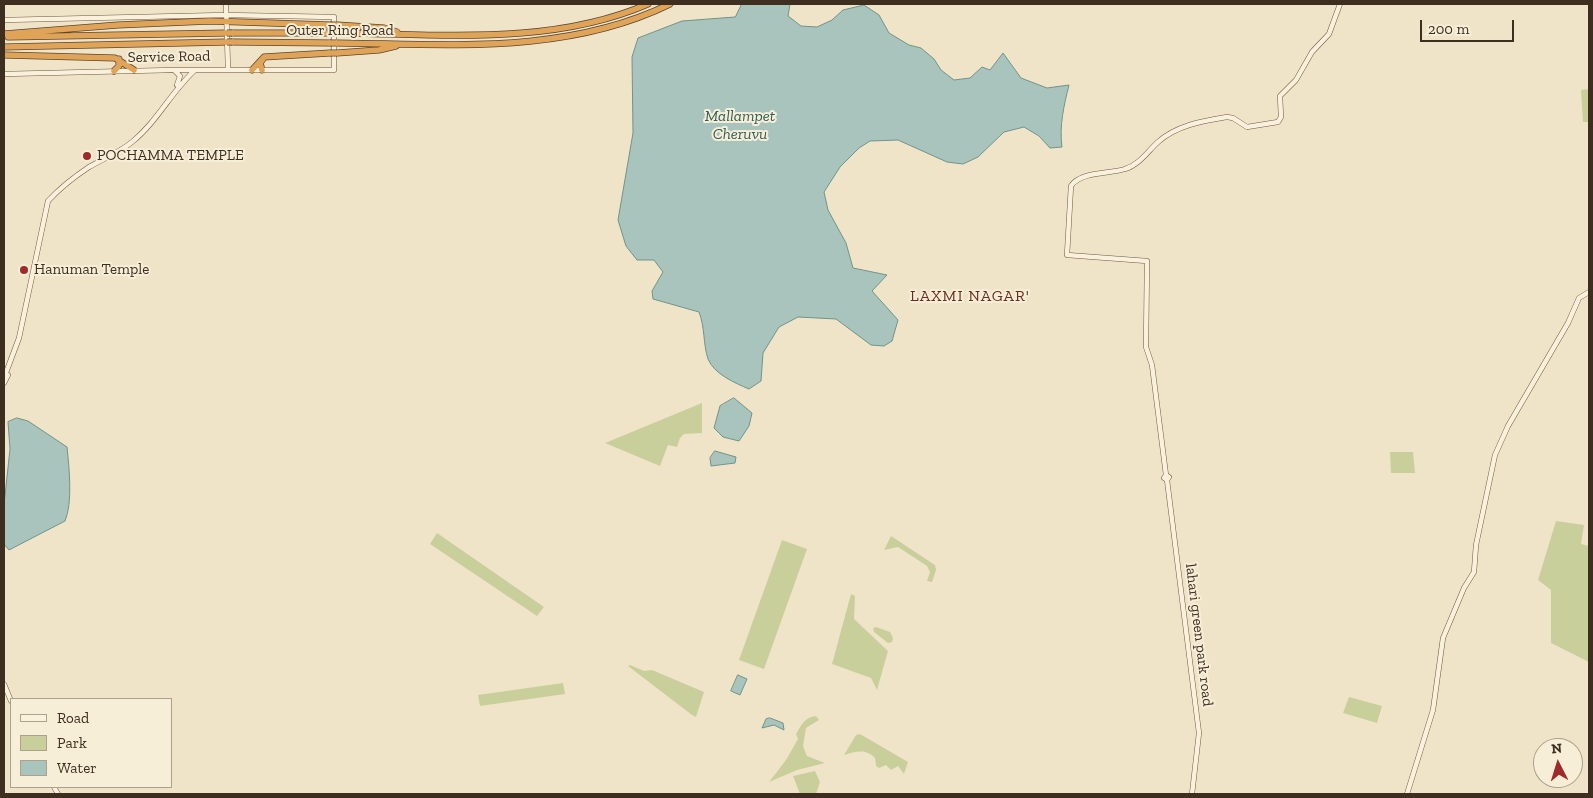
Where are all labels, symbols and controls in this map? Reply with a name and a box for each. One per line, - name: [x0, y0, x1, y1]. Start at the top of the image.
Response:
- scale bar: [1423, 10, 1517, 42]
- text: 200 m: [1428, 20, 1469, 38]
- street label: Outer Ring Road: [286, 22, 394, 40]
- street label: Service Road: [127, 47, 211, 67]
- water label: Mallampet Cheruvu: [705, 106, 775, 144]
- place label: POCHAMMA TEMPLE: [97, 147, 244, 165]
- marker: POCHAMMA TEMPLE: [81, 150, 93, 162]
- place label: Hanuman Temple: [34, 261, 149, 279]
- marker: Hanuman Temple: [18, 264, 30, 276]
- district label: LAXMI NAGAR': [909, 286, 1031, 306]
- street label: lahari green park road: [1181, 563, 1217, 707]
- legend: [10, 698, 172, 788]
- text: Road: [57, 709, 89, 727]
- text: Park: [57, 734, 87, 752]
- north arrow: [1533, 738, 1583, 788]
- text: N: [1551, 740, 1563, 757]
- text: Water: [57, 759, 97, 777]

